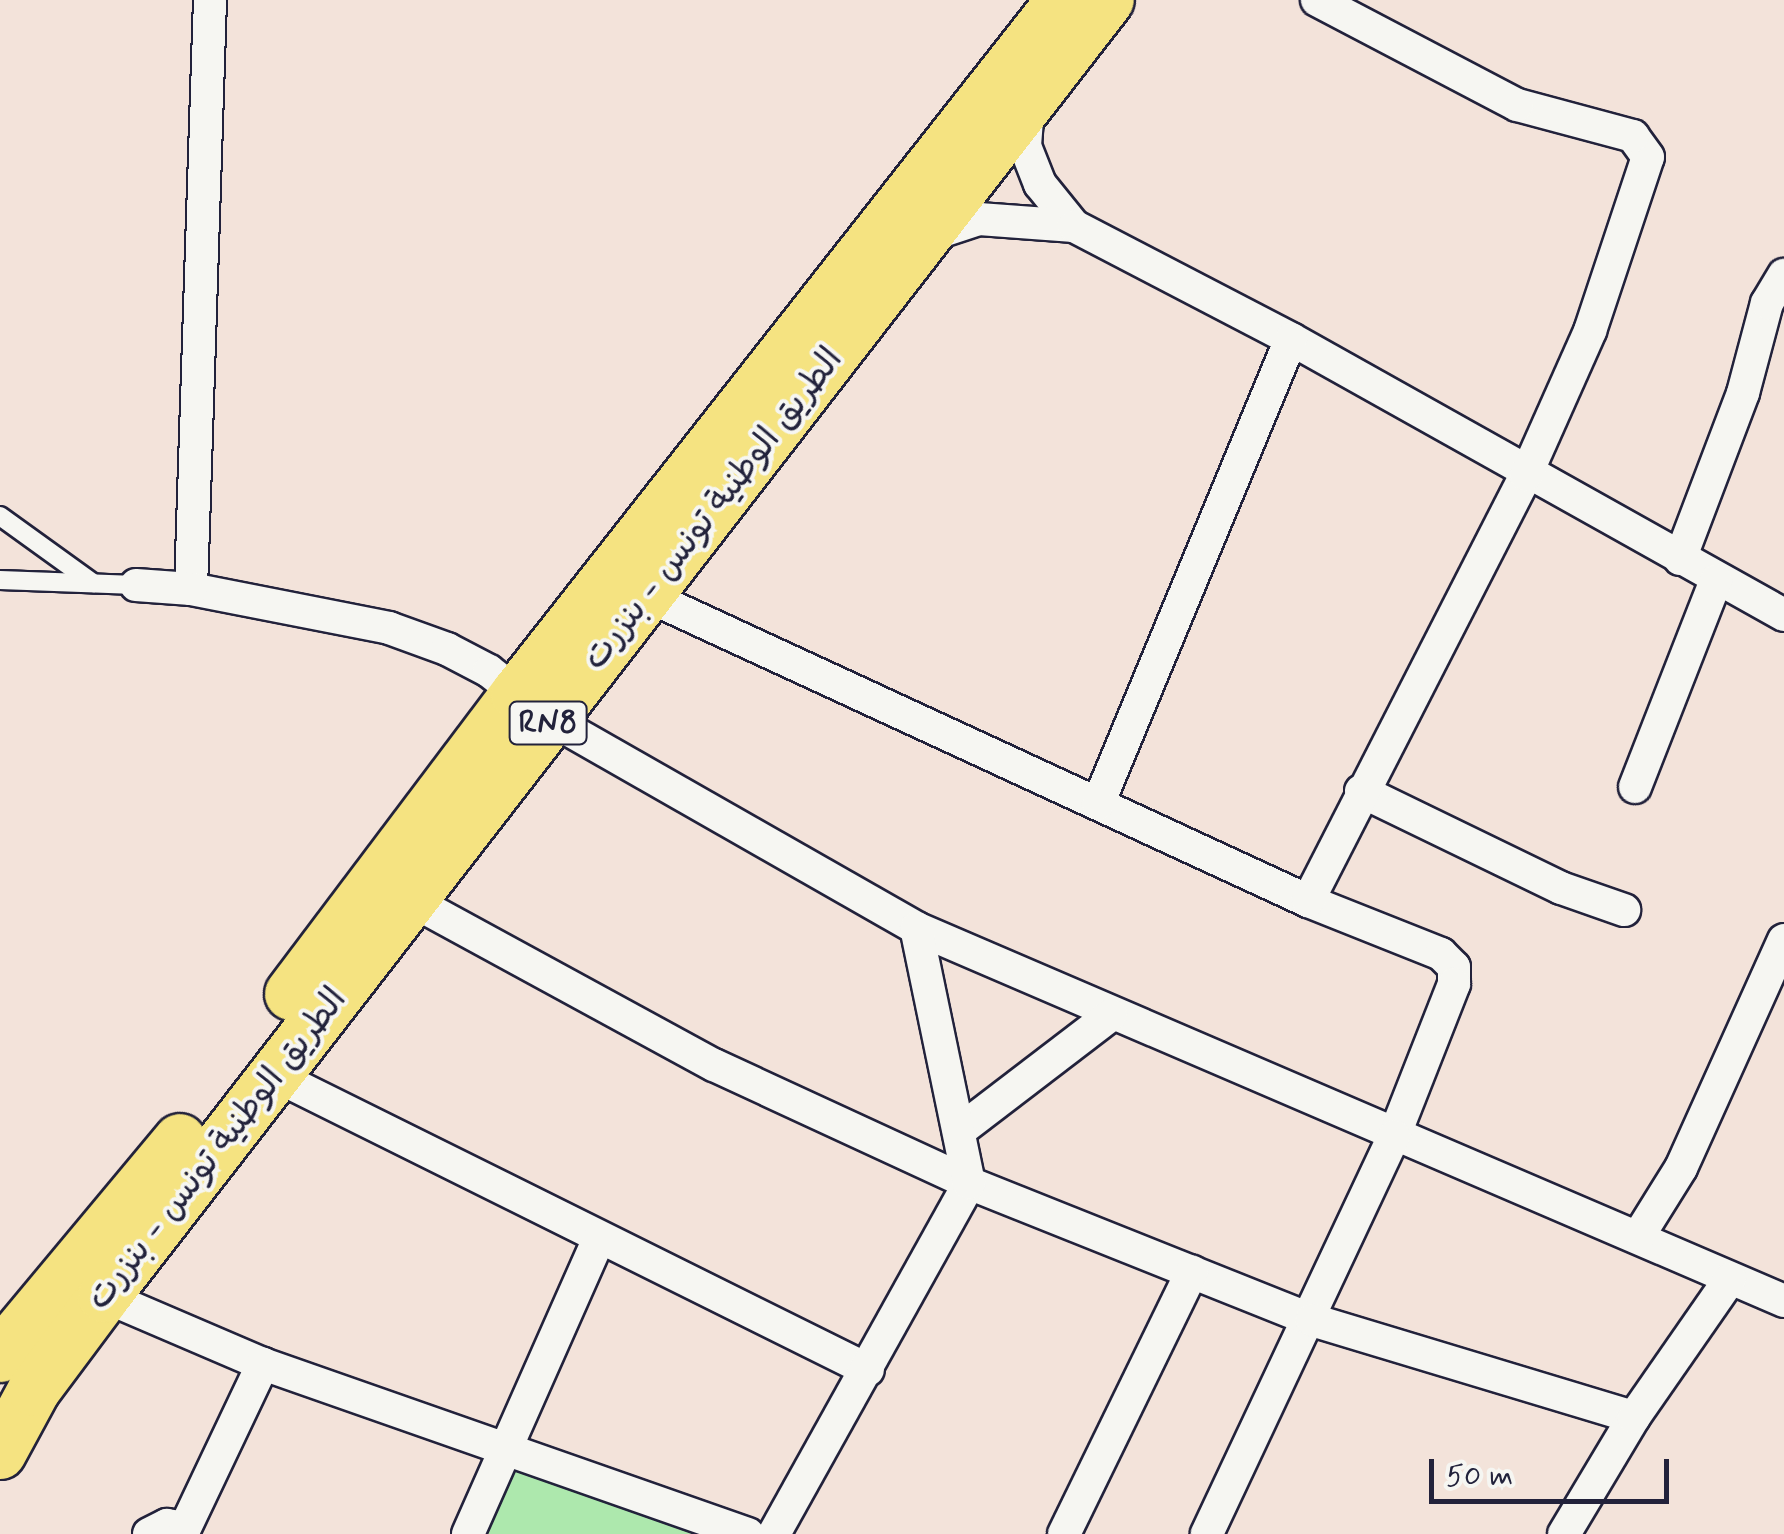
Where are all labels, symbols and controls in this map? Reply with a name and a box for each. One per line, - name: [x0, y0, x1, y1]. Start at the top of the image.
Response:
- street label: الطريق الوطنية تونس - بنزرت: [574, 340, 852, 678]
- road number: RN8: [508, 696, 588, 750]
- street label: الطريق الوطنية تونس - بنزرت: [78, 980, 356, 1318]
- scale bar: [1434, 1439, 1674, 1501]
- text: 50 m: [1446, 1457, 1513, 1496]

